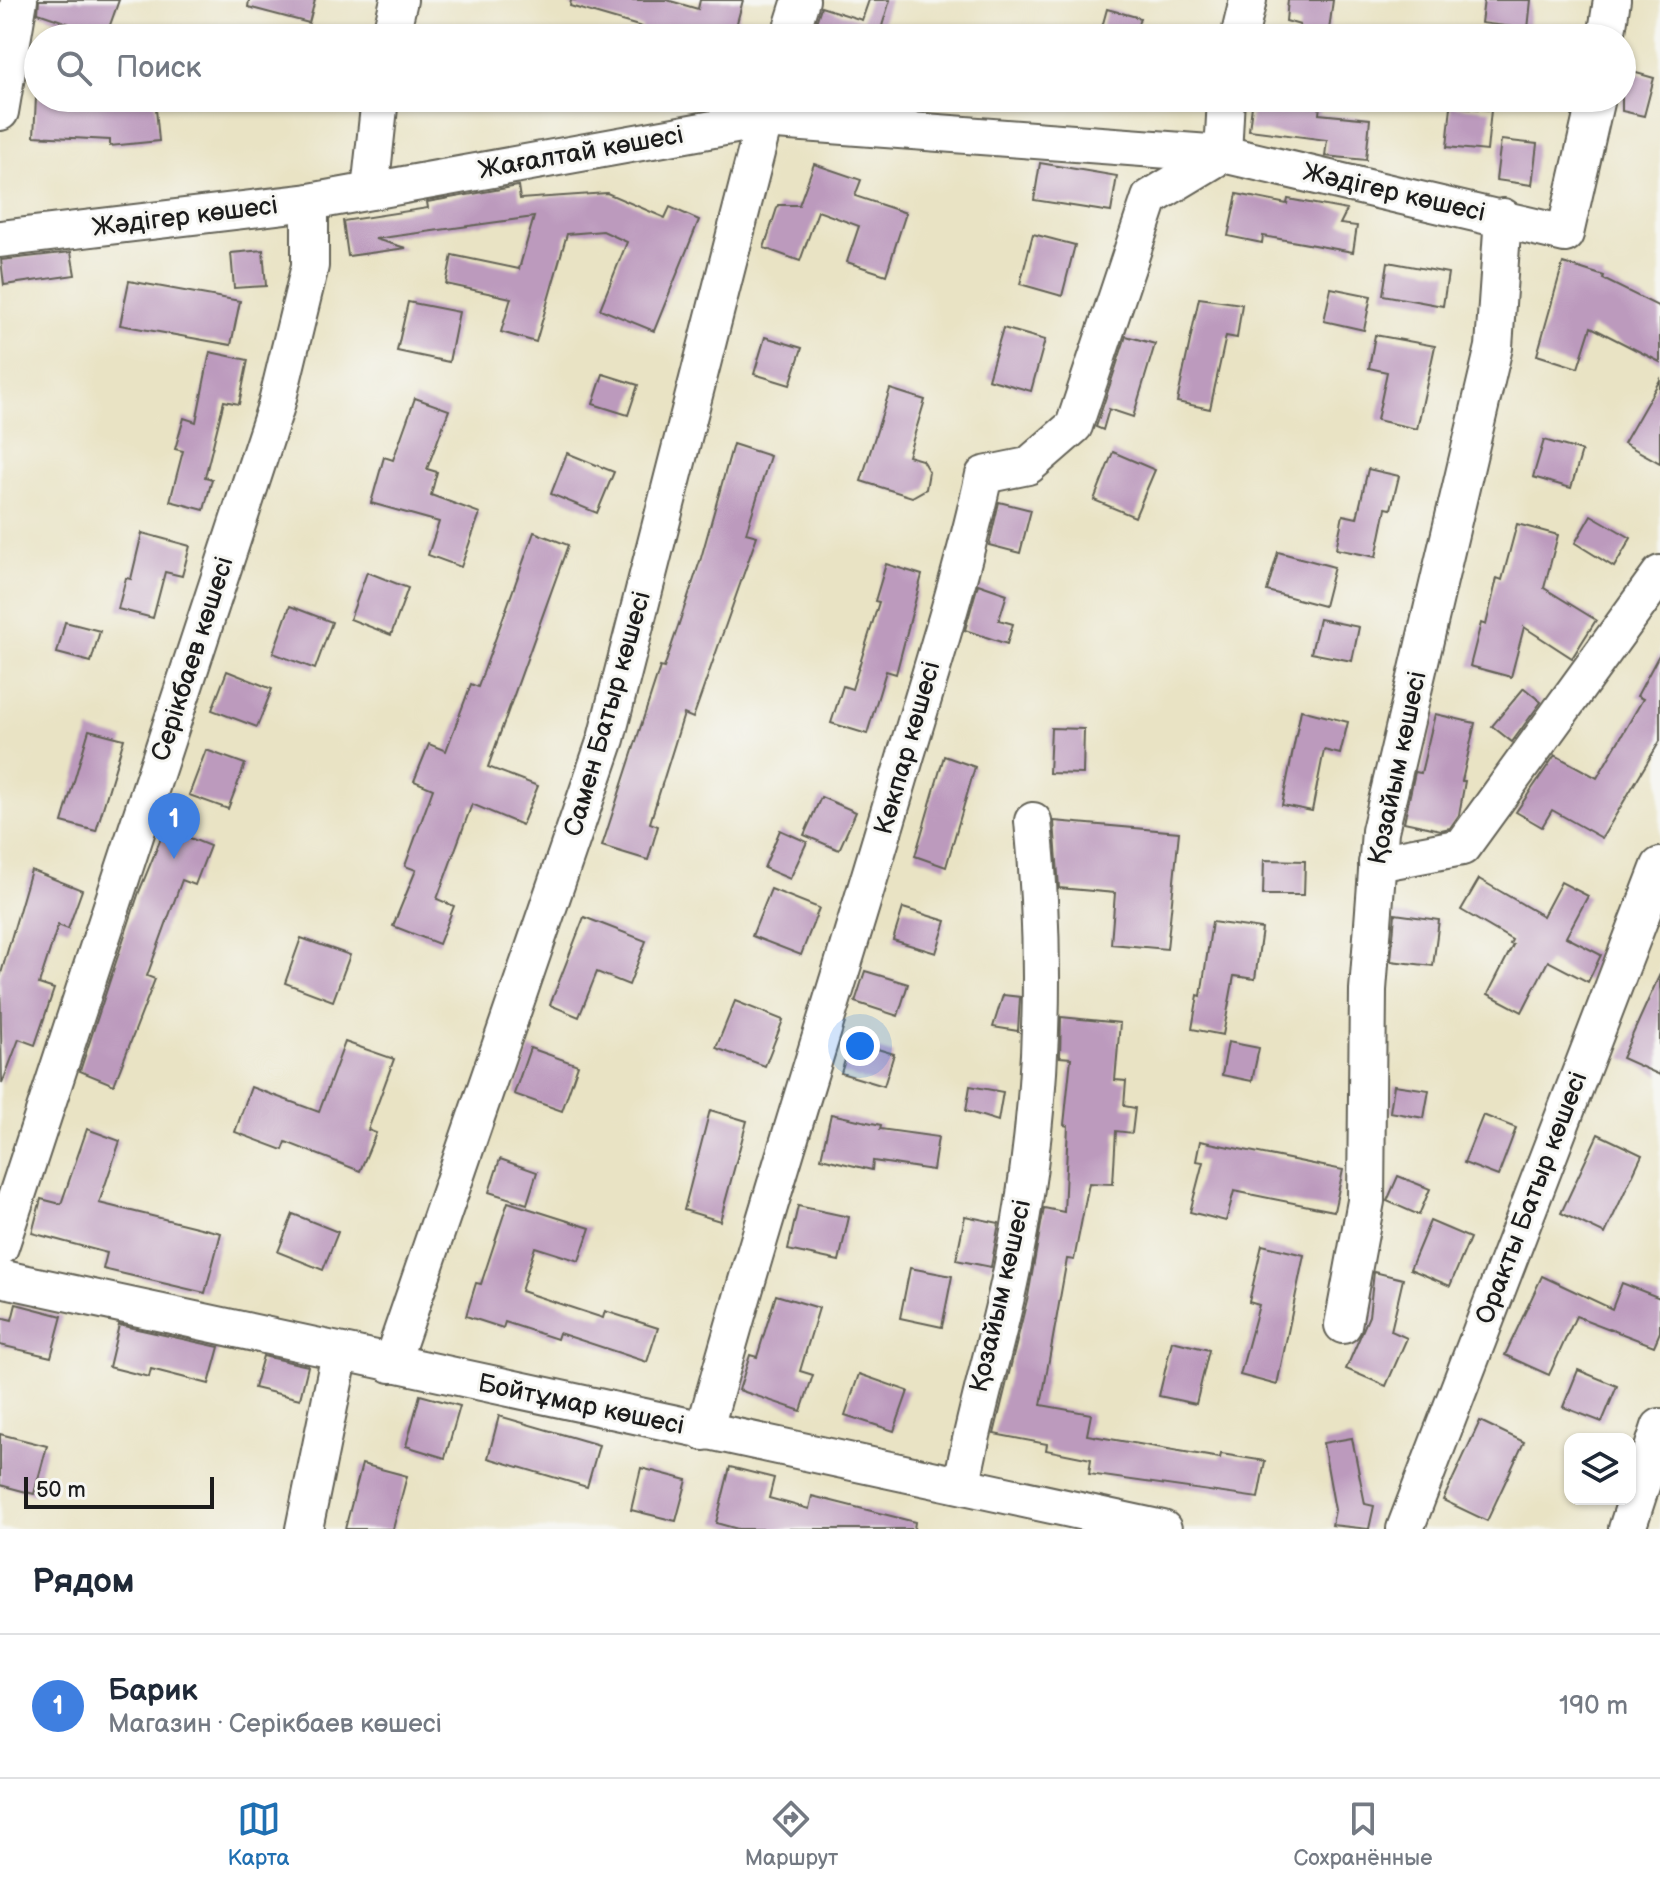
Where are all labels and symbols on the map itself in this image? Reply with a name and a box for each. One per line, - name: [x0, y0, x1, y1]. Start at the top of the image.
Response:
- street label: Жағалтай көшесі: [476, 120, 686, 186]
- street label: Жәдігер көшесі: [1300, 157, 1488, 229]
- street label: Жәдігер көшесі: [90, 190, 280, 244]
- street label: Серікбаев көшесі: [145, 553, 241, 765]
- street label: Самен Батыр көшесі: [558, 588, 658, 840]
- street label: Көкпар көшесі: [868, 658, 948, 838]
- street label: Қозайым көшесі: [1362, 668, 1434, 868]
- pin: 1: [148, 793, 200, 859]
- your location: [840, 1026, 880, 1066]
- street label: Оракты Батыр көшесі: [1470, 1067, 1594, 1329]
- street label: Қозайым көшесі: [964, 1197, 1038, 1395]
- street label: Бойтұмар көшесі: [475, 1368, 687, 1442]
- scale bar: [24, 1473, 214, 1509]

